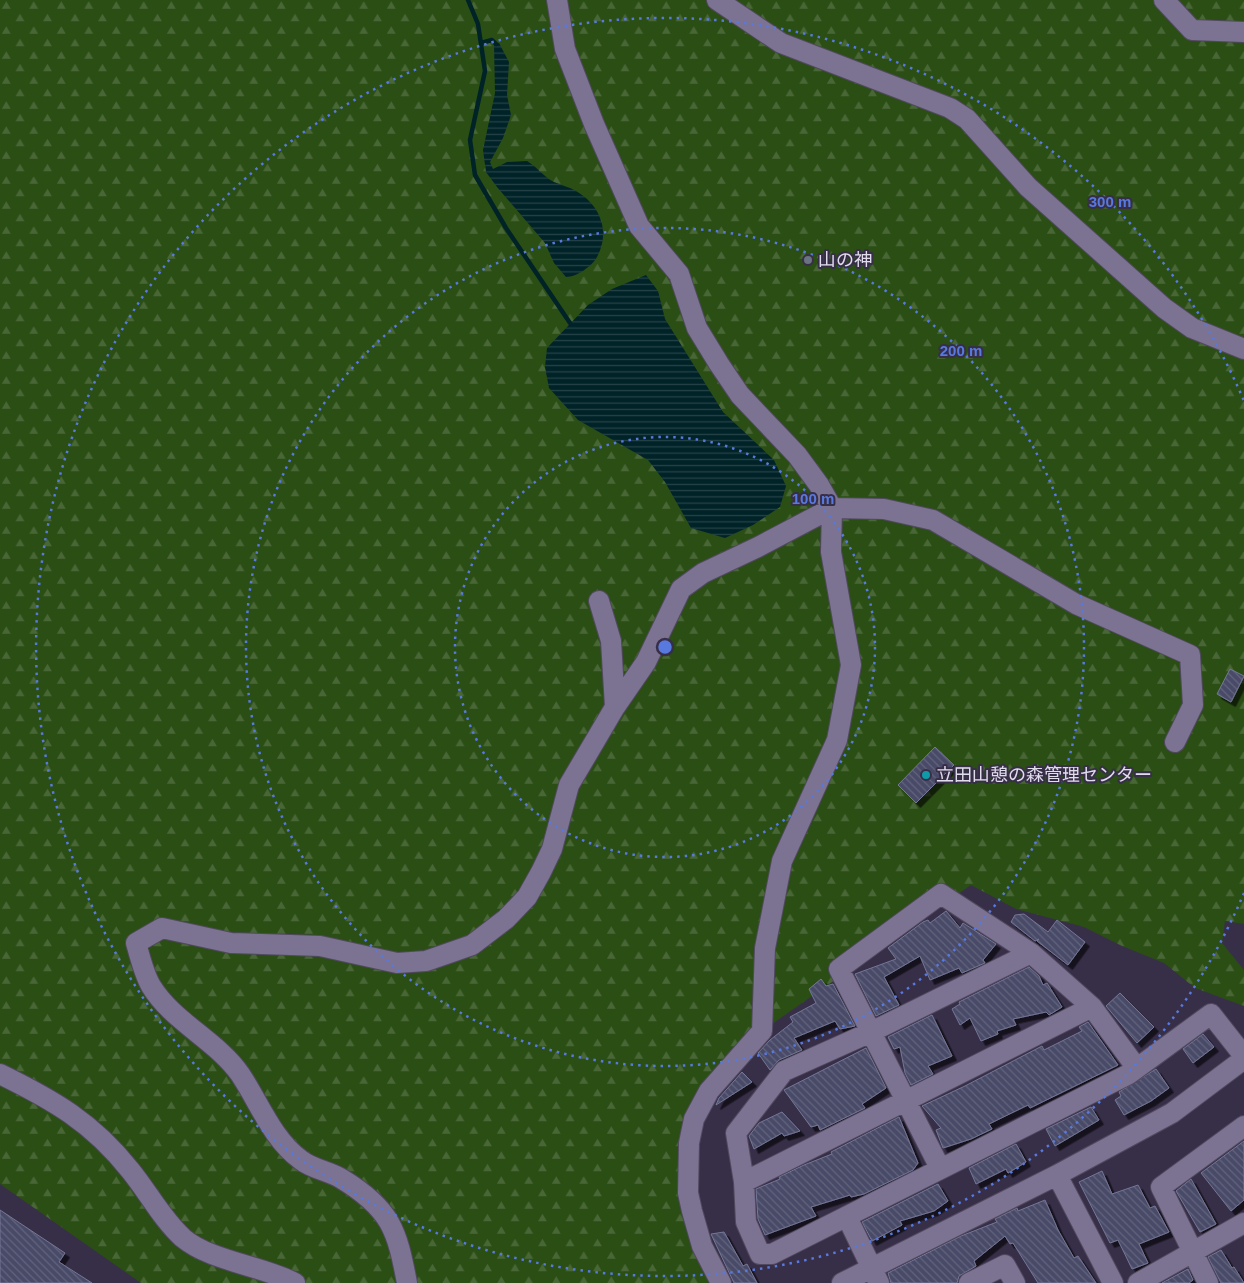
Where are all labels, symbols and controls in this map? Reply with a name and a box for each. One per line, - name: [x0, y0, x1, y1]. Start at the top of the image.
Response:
- text: 300 m: [1089, 193, 1131, 210]
- place label: 山の神: [818, 250, 872, 270]
- marker: 山の神: [802, 254, 814, 266]
- text: 200 m: [940, 342, 982, 359]
- text: 100 m: [792, 490, 834, 507]
- centre of rings: [656, 638, 674, 656]
- place label: 立田山憩の森管理センター: [936, 765, 1152, 785]
- marker: 立田山憩の森管理センター: [920, 769, 932, 781]

